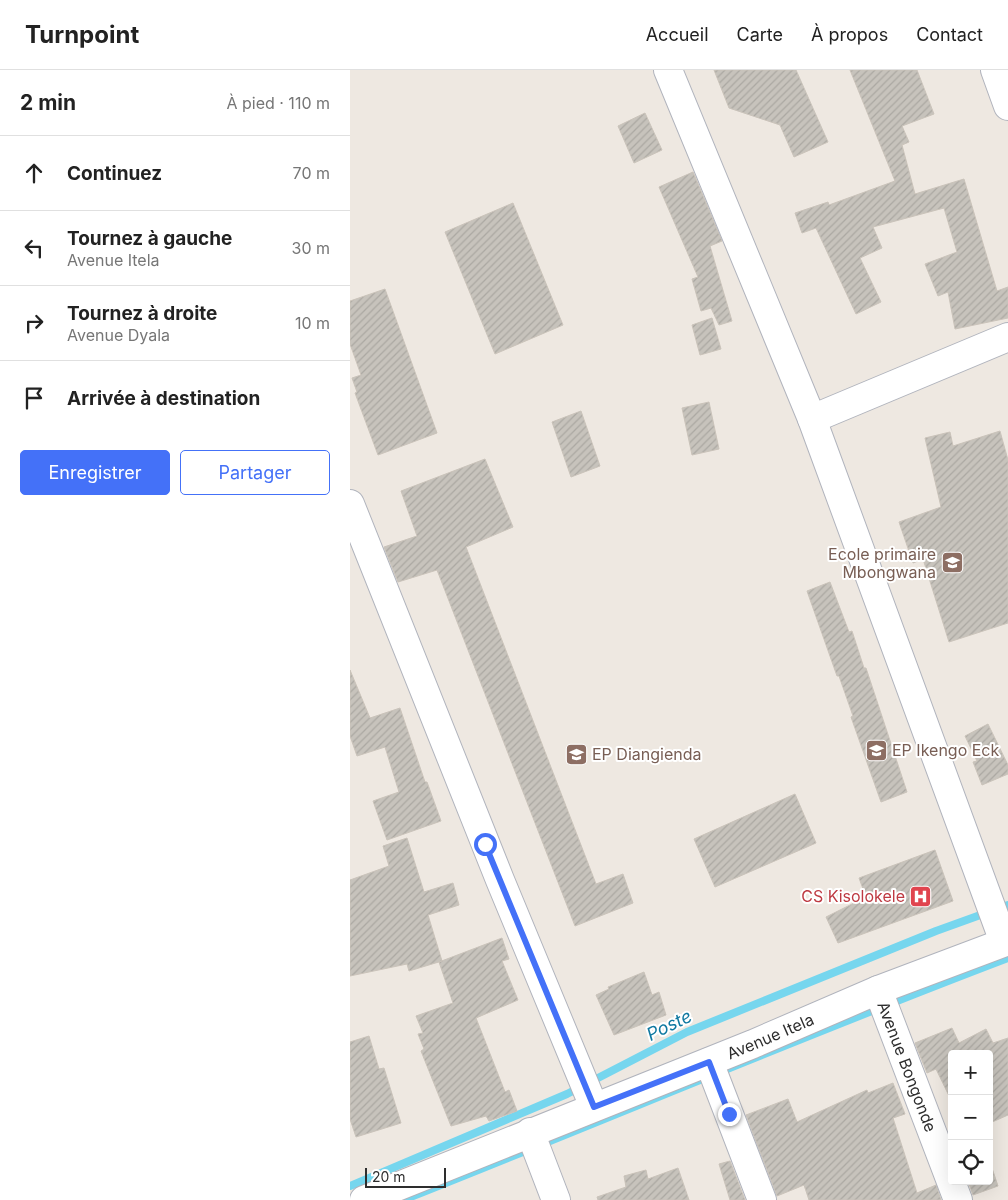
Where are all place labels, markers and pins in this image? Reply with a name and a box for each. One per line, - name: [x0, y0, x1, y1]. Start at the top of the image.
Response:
- place label: Ecole primaire Mbongwana: [828, 544, 936, 582]
- school or university icon: Ecole primaire Mbongwana: [940, 551, 964, 575]
- school or university icon: EP Ikengo Eck: [864, 738, 888, 762]
- place label: EP Ikengo Eck: [892, 740, 1000, 760]
- school or university icon: EP Diangienda: [564, 742, 588, 766]
- place label: EP Diangienda: [592, 744, 701, 764]
- hospital icon: CS Kisolokele: [909, 884, 933, 908]
- place label: CS Kisolokele: [801, 886, 905, 906]

